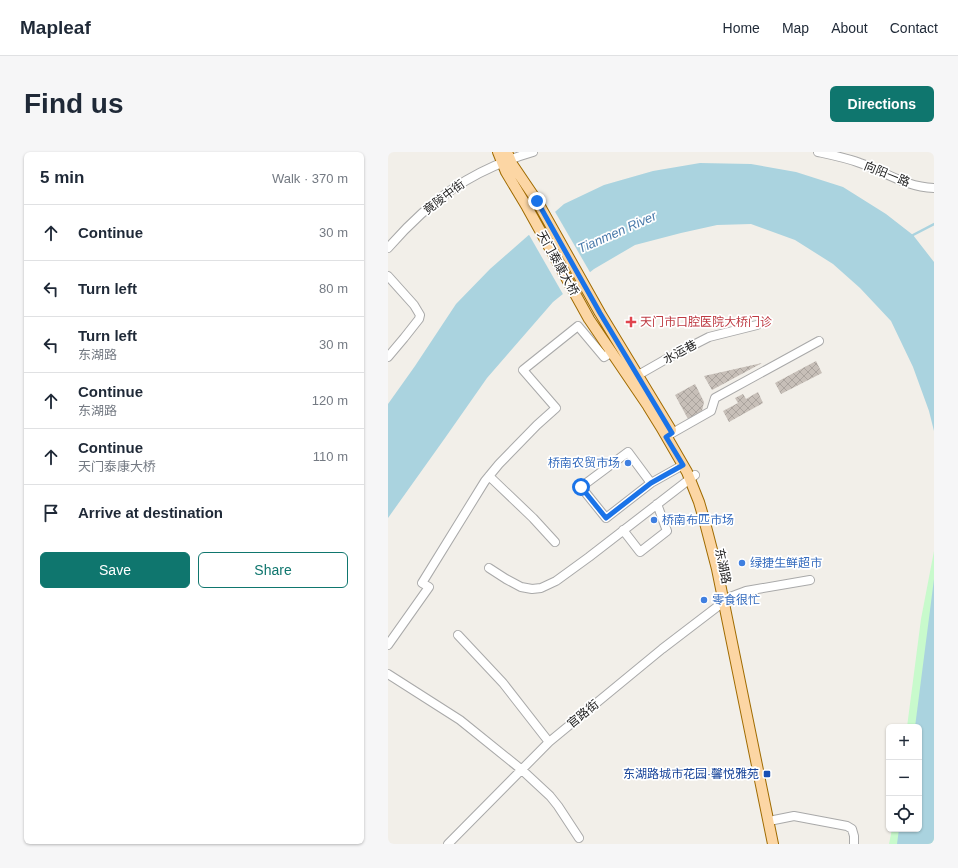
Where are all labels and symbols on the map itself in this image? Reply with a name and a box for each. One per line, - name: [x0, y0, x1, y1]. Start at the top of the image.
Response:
- street label: 向阳一路: [862, 159, 912, 189]
- street label: 竟陵中街: [421, 177, 467, 217]
- route end: [528, 192, 546, 210]
- water label: Tianmen River: [575, 208, 659, 256]
- street label: 天门泰康大桥: [534, 228, 582, 298]
- place label: 天门市口腔医院大桥门诊: [640, 315, 772, 329]
- marker: 天门市口腔医院大桥门诊: [625, 316, 637, 328]
- street label: 水运巷: [661, 337, 699, 367]
- place label: 桥南农贸市场: [548, 456, 620, 470]
- marker: 桥南农贸市场: [623, 458, 633, 468]
- route start: [572, 478, 590, 496]
- place label: 桥南布匹市场: [662, 513, 734, 527]
- marker: 桥南布匹市场: [649, 515, 659, 525]
- street label: 东湖路: [712, 547, 734, 585]
- place label: 绿捷生鲜超市: [750, 556, 822, 570]
- marker: 绿捷生鲜超市: [737, 558, 747, 568]
- place label: 零食很忙: [712, 593, 760, 607]
- marker: 零食很忙: [699, 595, 709, 605]
- street label: 官路街: [565, 697, 601, 731]
- place label: 东湖路城市花园·馨悦雅苑: [623, 767, 759, 781]
- marker: 东湖路城市花园·馨悦雅苑: [762, 769, 772, 779]

